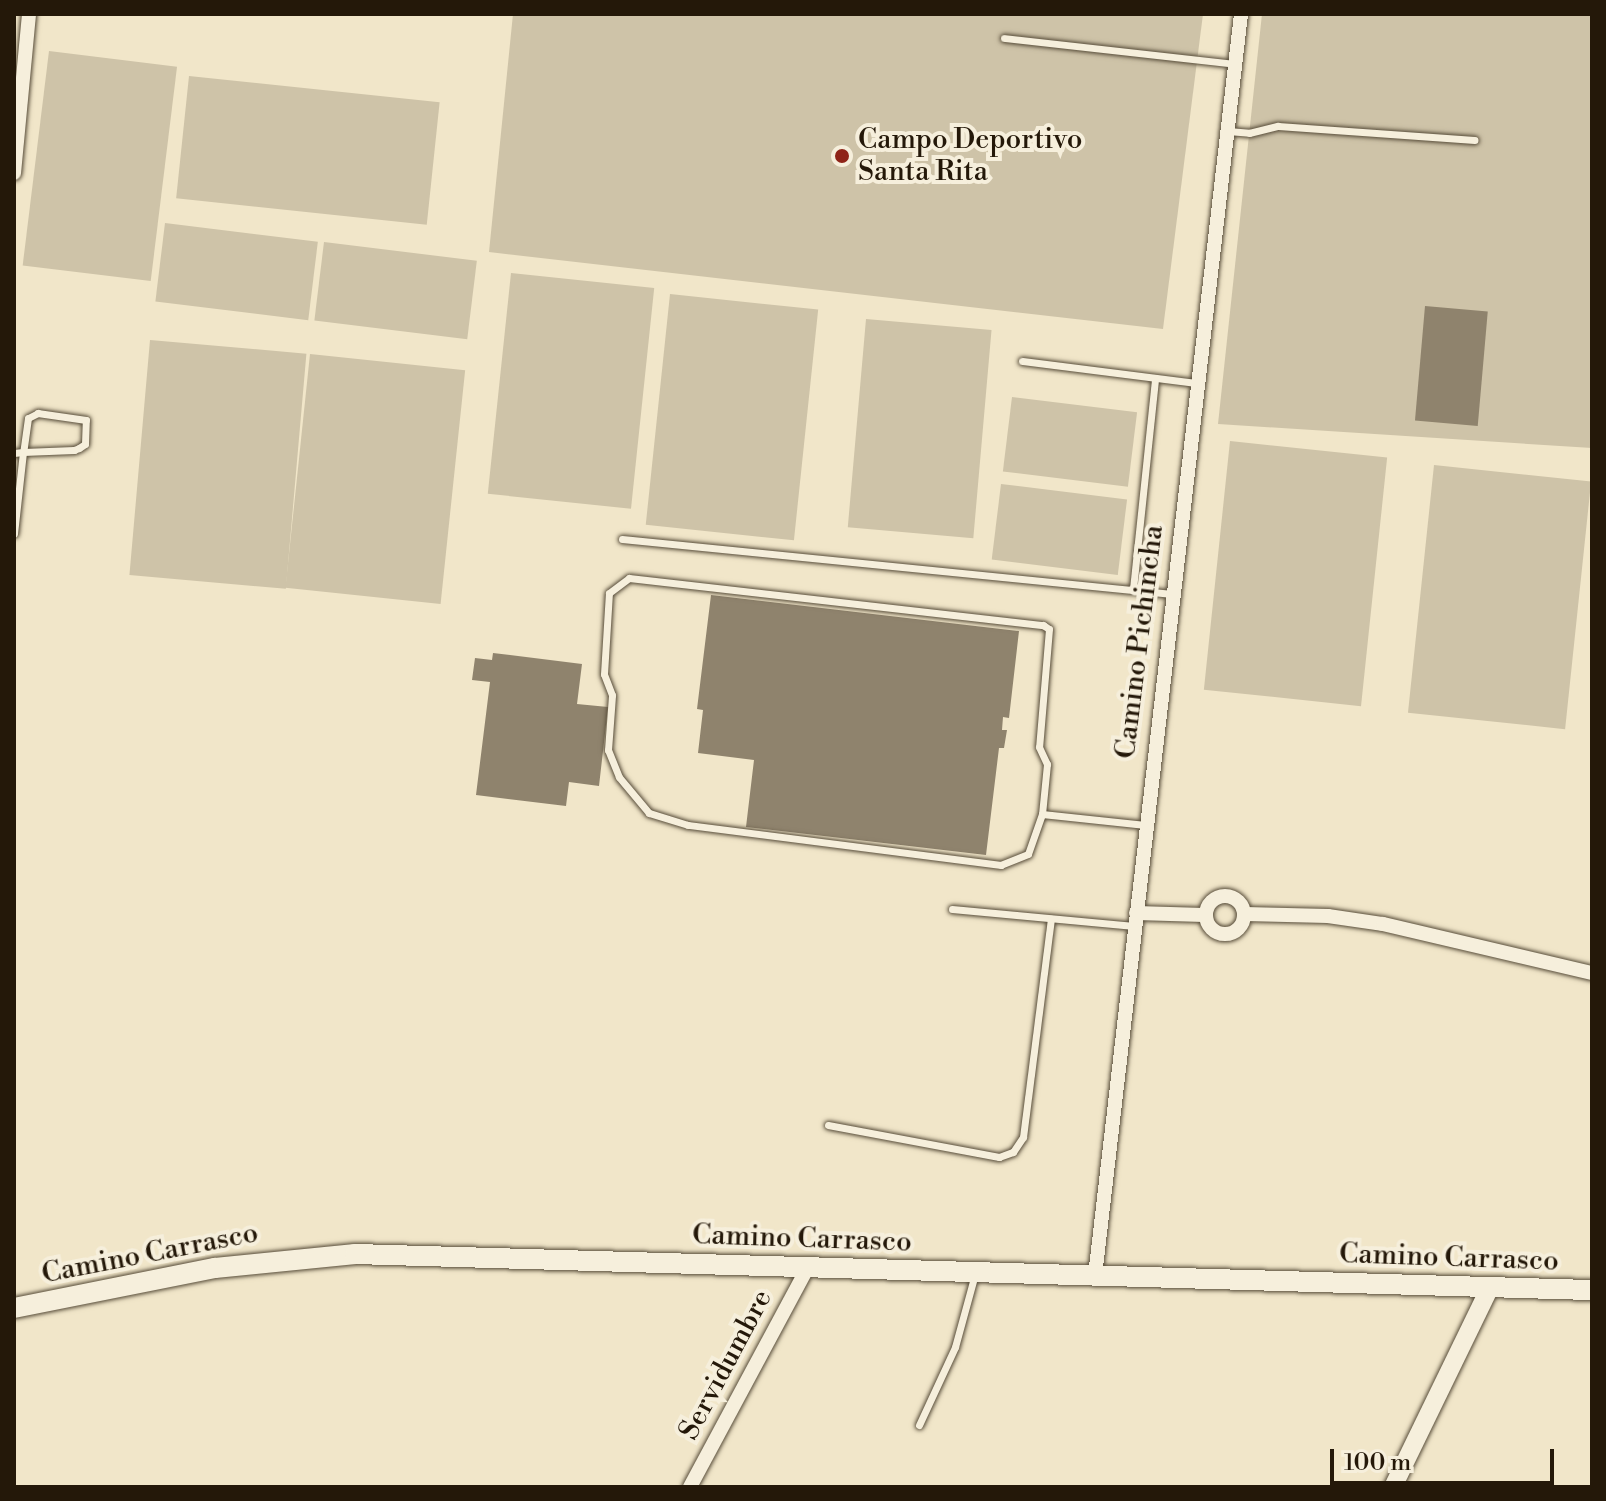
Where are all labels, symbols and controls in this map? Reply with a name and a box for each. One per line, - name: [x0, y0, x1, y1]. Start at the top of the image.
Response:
- place label: Campo Deportivo Santa Rita: [858, 123, 1082, 189]
- marker: Campo Deportivo Santa Rita: [833, 147, 851, 165]
- street label: Camino Pichincha: [1109, 523, 1171, 761]
- street label: Camino Carrasco: [39, 1217, 261, 1291]
- street label: Camino Carrasco: [692, 1218, 912, 1260]
- street label: Camino Carrasco: [1339, 1237, 1559, 1279]
- street label: Servidumbre: [672, 1284, 780, 1446]
- scale bar: [1334, 1433, 1558, 1483]
- text: 100 m: [1344, 1448, 1411, 1478]

